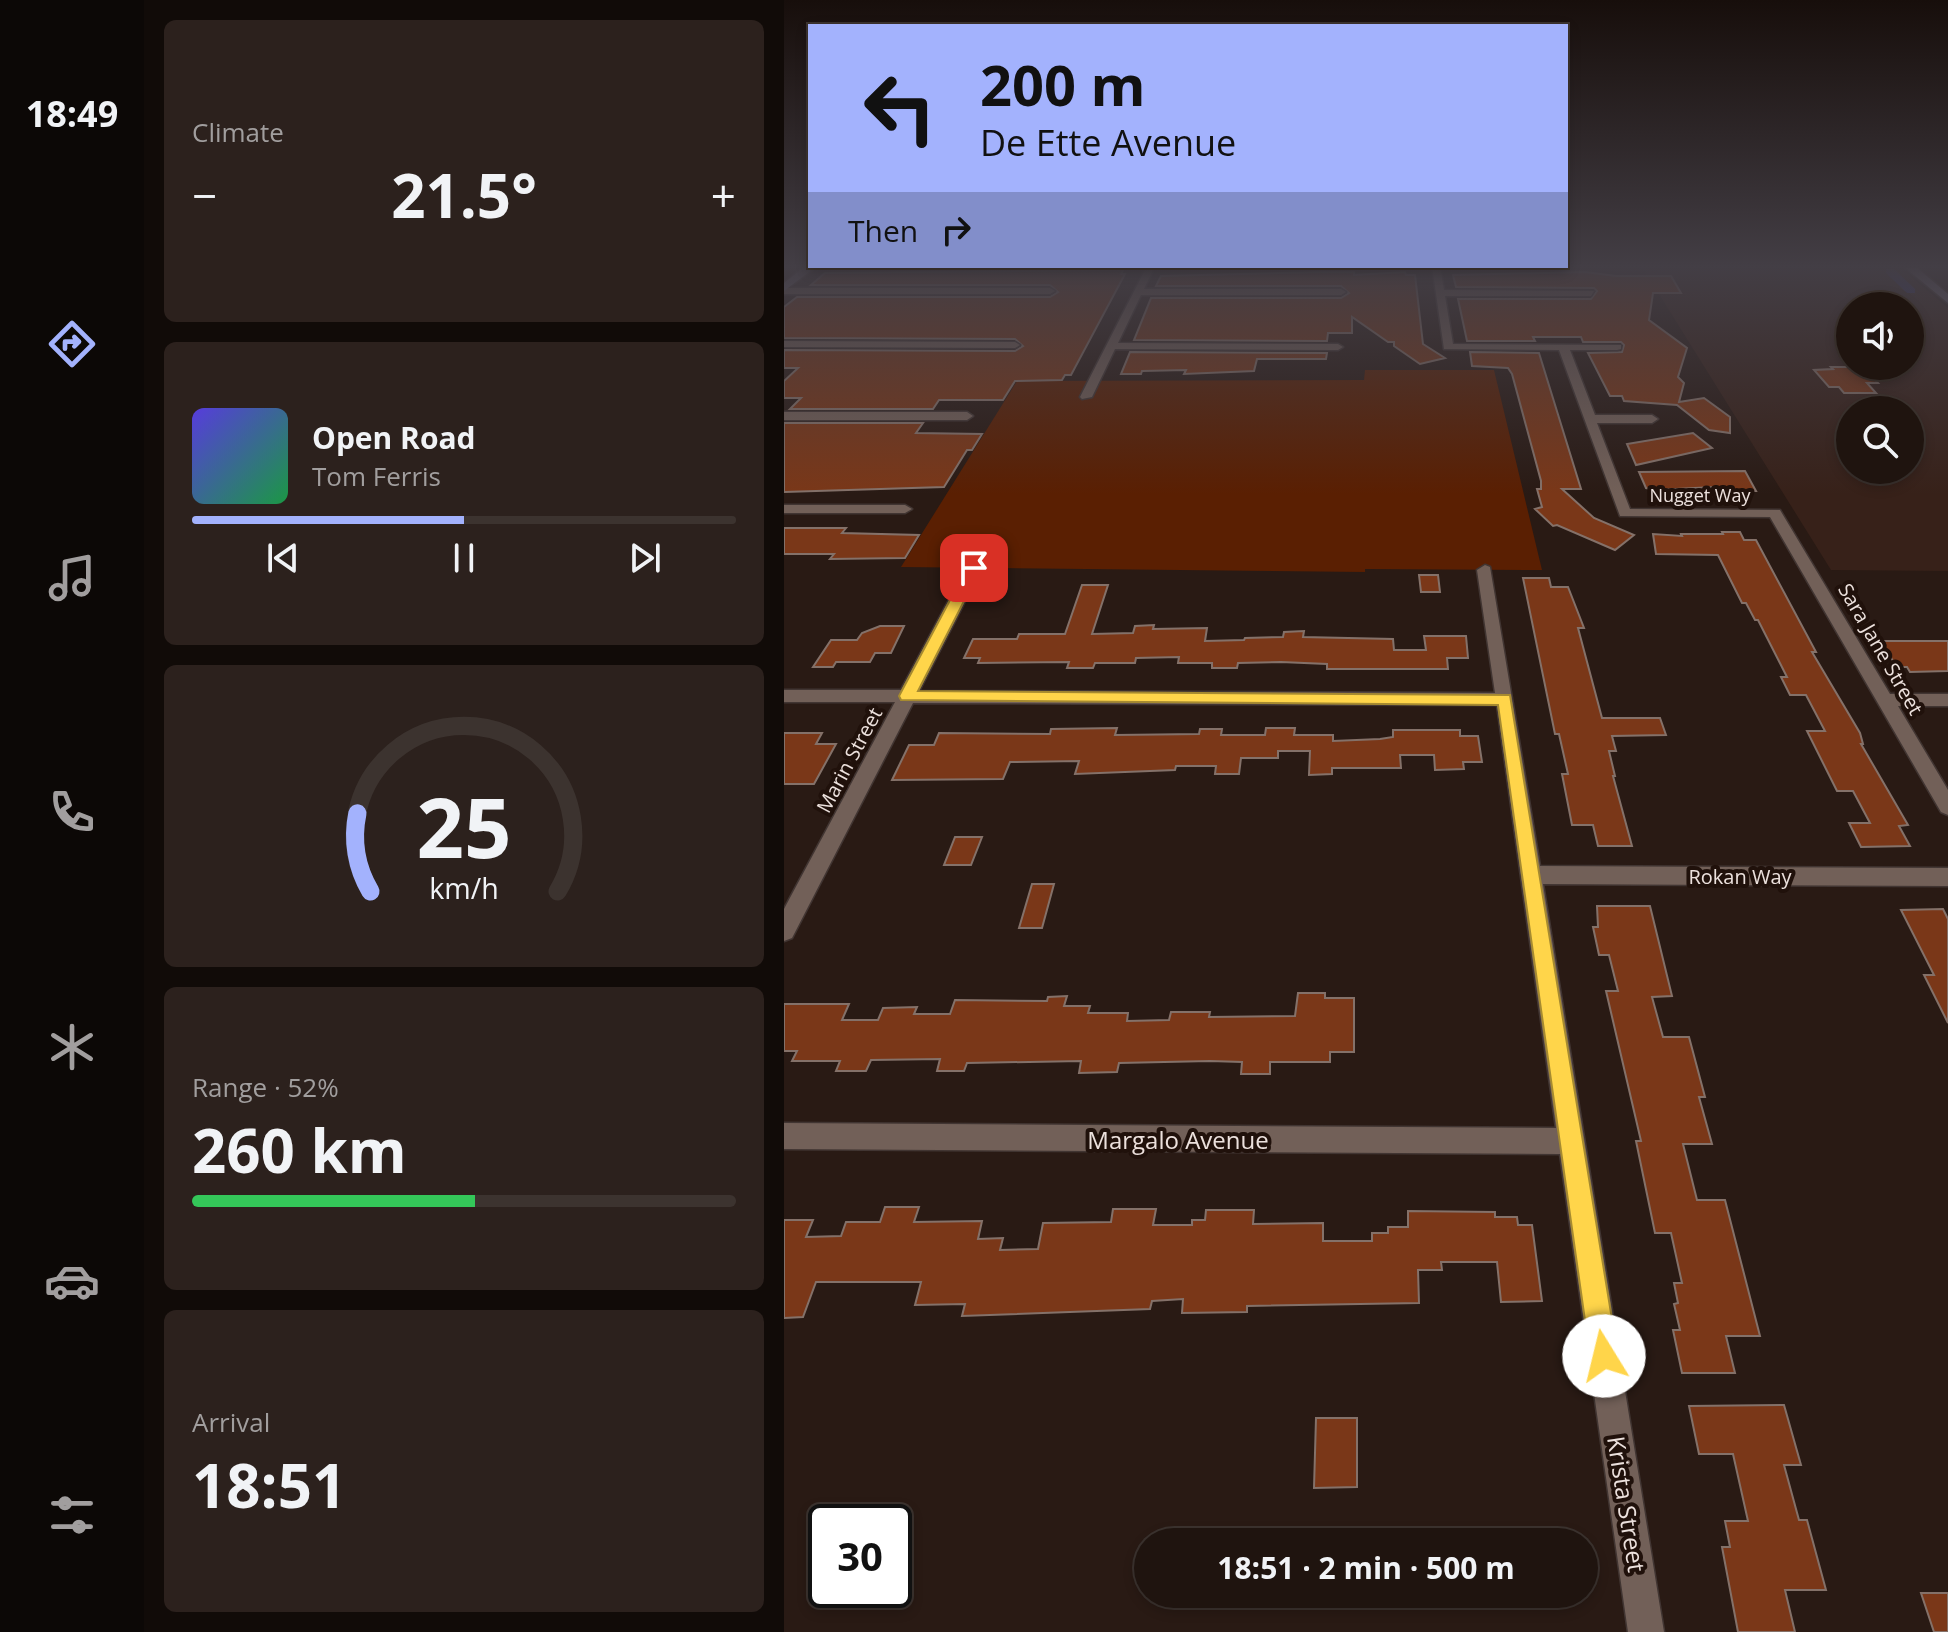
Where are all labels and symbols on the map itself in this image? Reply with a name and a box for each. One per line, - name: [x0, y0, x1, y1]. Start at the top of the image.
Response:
- street label: Nugget Way: [1650, 483, 1751, 507]
- pin: [940, 534, 1008, 602]
- street label: Sara Jane Street: [1832, 578, 1930, 720]
- street label: Marin Street: [810, 703, 888, 817]
- street label: Rokan Way: [1688, 863, 1793, 890]
- street label: Margalo Avenue: [1087, 1123, 1269, 1156]
- position arrow: [1562, 1314, 1646, 1398]
- street label: Krista Street: [1600, 1434, 1654, 1574]
- speed limit sign: 30: [808, 1504, 912, 1608]

